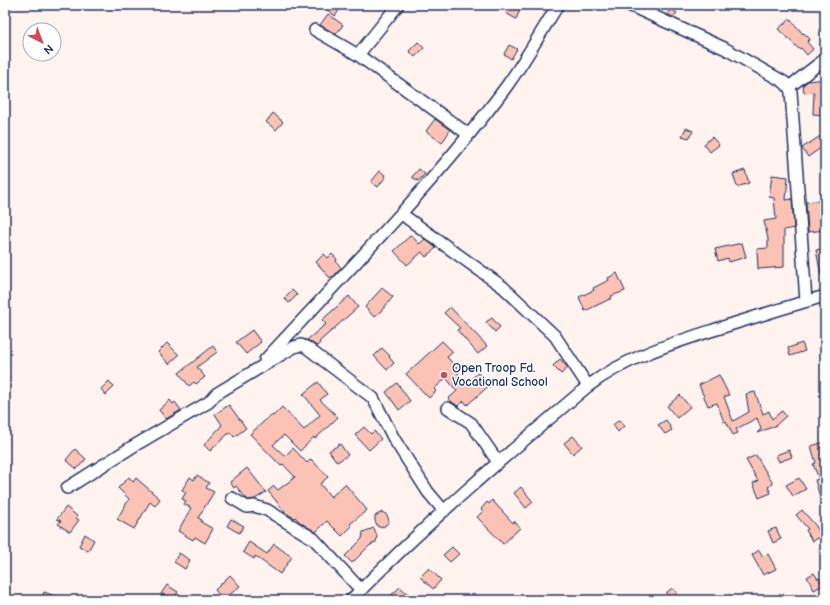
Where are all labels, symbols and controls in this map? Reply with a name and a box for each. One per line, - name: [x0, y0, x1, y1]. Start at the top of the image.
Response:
- north arrow: [22, 22, 62, 62]
- text: N: [41, 41, 56, 57]
- place label: Open Troop Fd. Vocational School: [452, 361, 548, 390]
- marker: Open Troop Fd. Vocational School: [439, 370, 449, 380]

